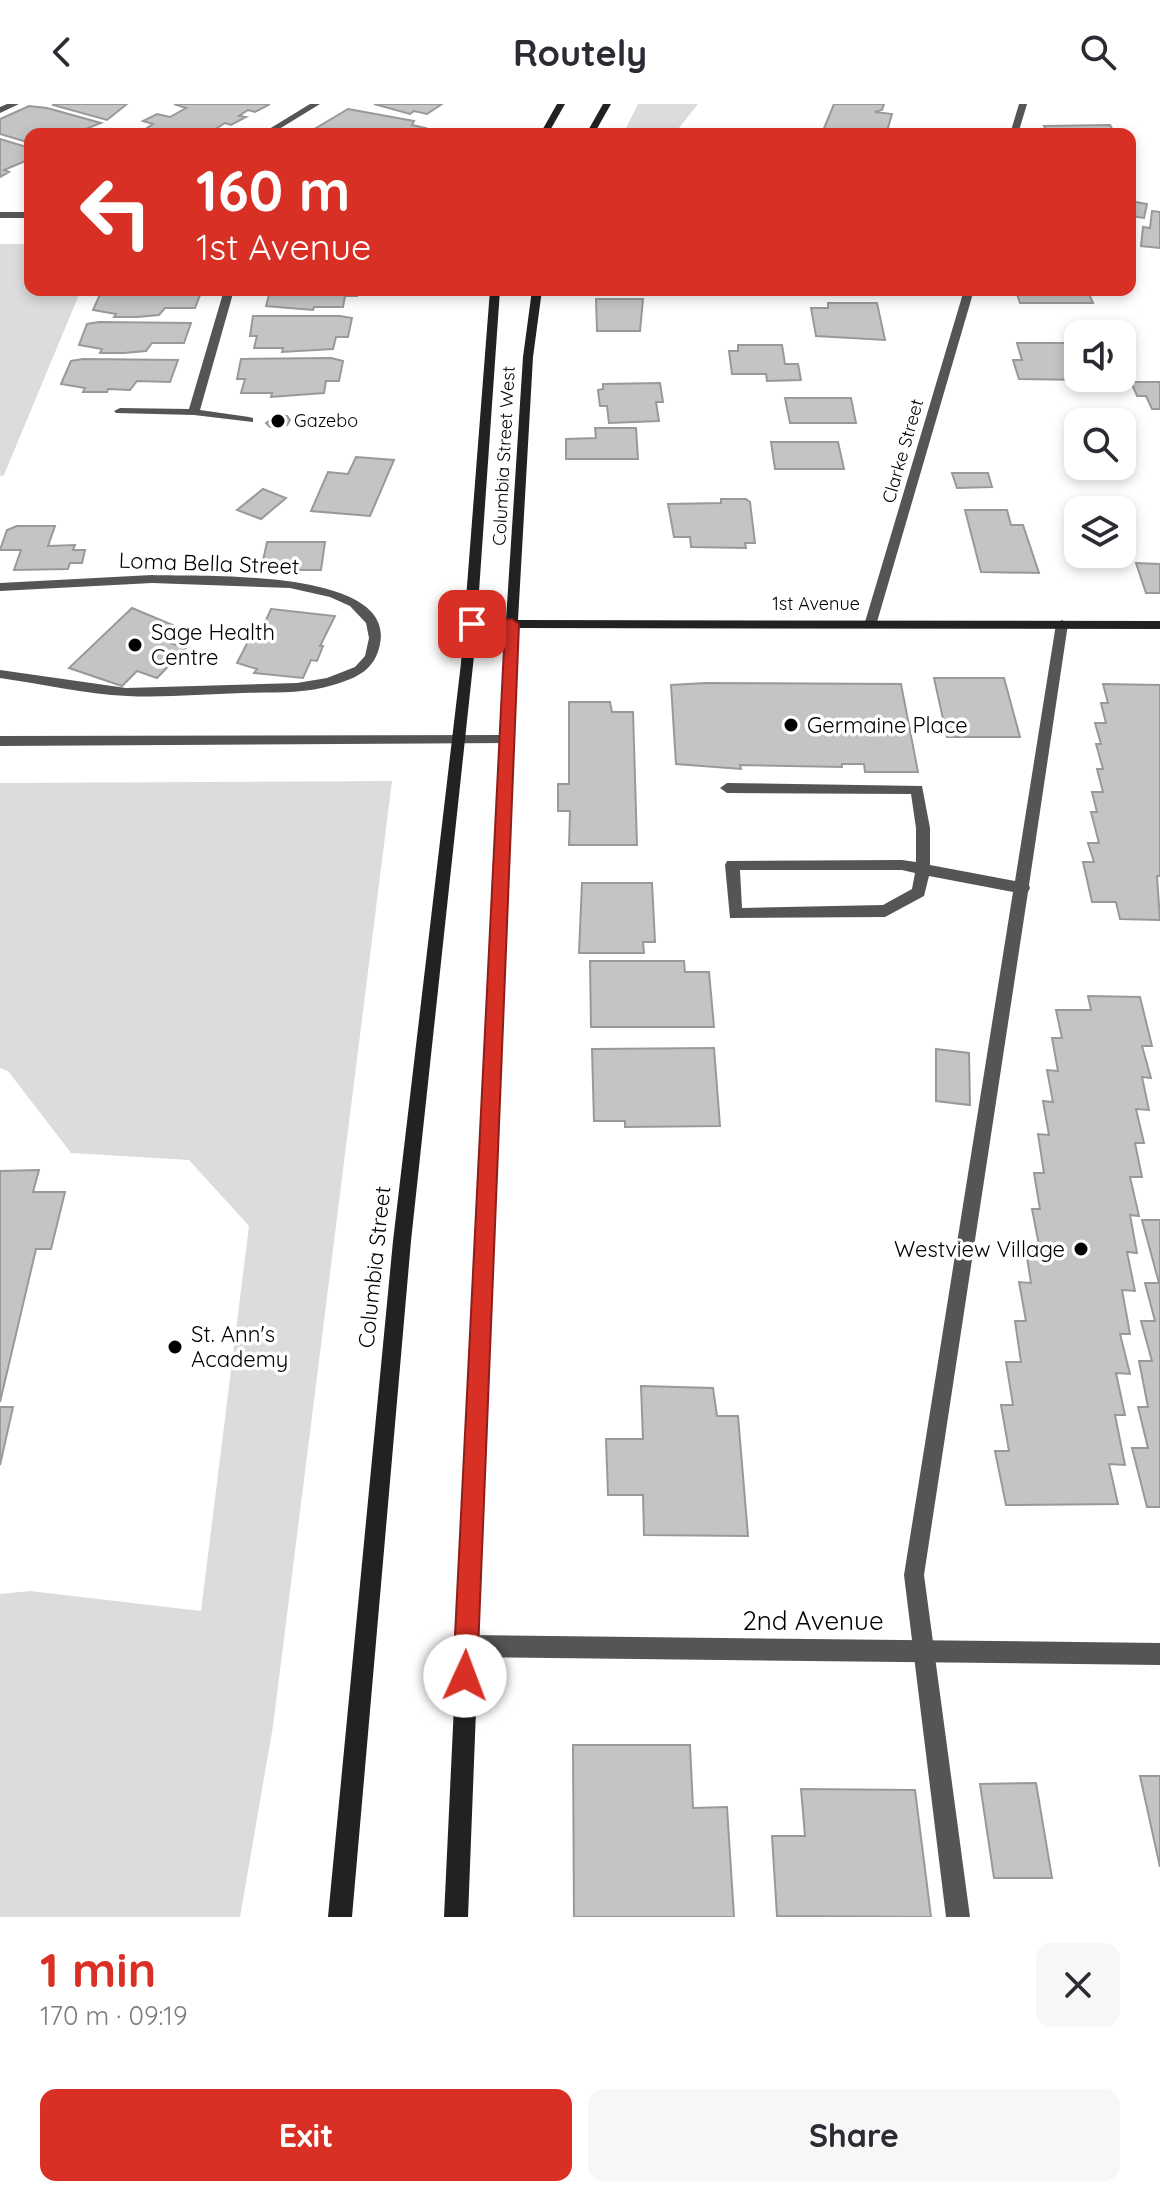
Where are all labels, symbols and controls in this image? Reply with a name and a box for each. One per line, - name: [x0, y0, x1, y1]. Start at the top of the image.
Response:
- icon: back: [40, 30, 84, 74]
- text: Routely: [513, 30, 647, 75]
- icon: search: [1076, 30, 1120, 74]
- text: 160 m: [196, 155, 350, 225]
- icon: left: [64, 160, 168, 264]
- text: 1st Avenue: [196, 224, 371, 269]
- map controls: [1064, 320, 1136, 568]
- button: sound: [1064, 320, 1136, 392]
- street label: Columbia Street West: [487, 366, 520, 546]
- street label: Clarke Street: [877, 396, 928, 506]
- button: search: [1064, 408, 1136, 480]
- place label: Gazebo: [294, 409, 358, 432]
- marker: Gazebo: [269, 412, 287, 430]
- button: layers: [1064, 496, 1136, 568]
- street label: Loma Bella Street: [118, 546, 300, 580]
- pin: [438, 590, 506, 658]
- street label: 1st Avenue: [772, 592, 860, 615]
- icon: arrive: [450, 602, 494, 646]
- place label: Sage Health Centre: [151, 618, 275, 671]
- marker: Sage Health Centre: [126, 636, 144, 654]
- place label: Germaine Place: [807, 711, 968, 739]
- marker: Germaine Place: [782, 716, 800, 734]
- street label: Columbia Street: [352, 1185, 396, 1349]
- place label: Westview Village: [894, 1235, 1065, 1263]
- marker: Westview Village: [1072, 1240, 1090, 1258]
- place label: St. Ann's Academy: [191, 1320, 288, 1373]
- marker: St. Ann's Academy: [166, 1338, 184, 1356]
- street label: 2nd Avenue: [742, 1604, 884, 1637]
- position arrow: [423, 1634, 507, 1718]
- text: 1 min: [40, 1939, 156, 1999]
- button: close: [1036, 1943, 1120, 2027]
- text: 170 m · 09:19: [40, 1999, 187, 2032]
- button: Exit: [40, 2089, 572, 2181]
- button: Share: [588, 2089, 1120, 2181]

